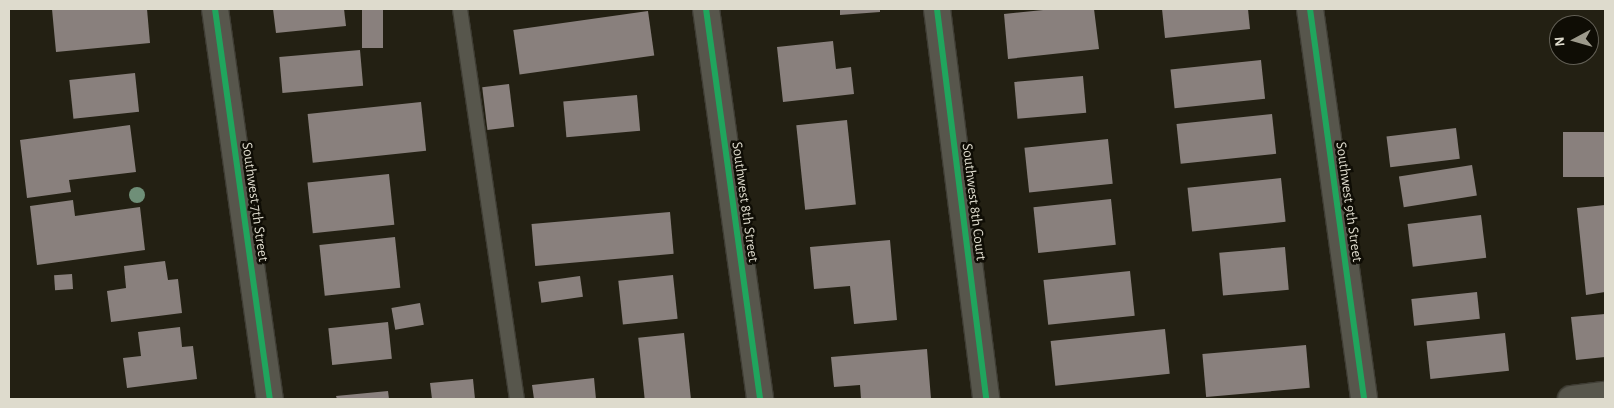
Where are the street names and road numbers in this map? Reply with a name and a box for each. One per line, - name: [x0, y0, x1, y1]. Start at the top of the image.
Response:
- street label: Southwest 7th Street: [238, 141, 272, 263]
- street label: Southwest 8th Street: [728, 141, 762, 263]
- street label: Southwest 9th Street: [1332, 141, 1366, 263]
- street label: Southwest 8th Court: [958, 142, 990, 262]

